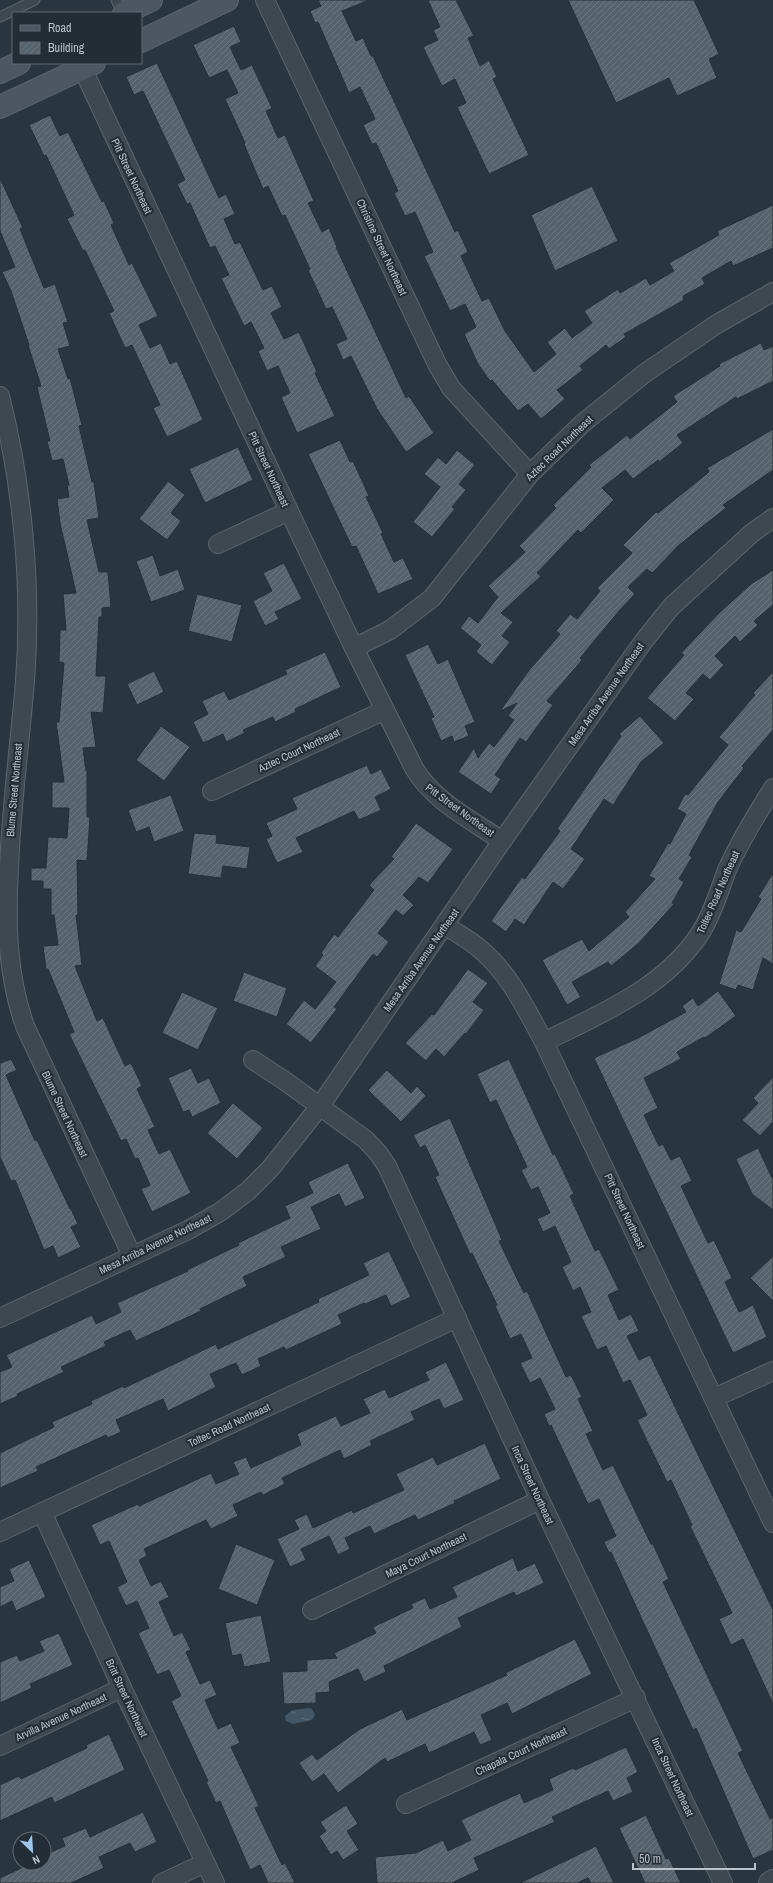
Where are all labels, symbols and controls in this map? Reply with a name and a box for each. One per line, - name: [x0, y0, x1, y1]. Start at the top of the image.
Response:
- legend: [12, 12, 142, 64]
- text: Road: [48, 20, 72, 36]
- text: Building: [48, 40, 85, 56]
- street label: Pitt Street Northeast: [108, 136, 156, 216]
- street label: Christine Street Northeast: [354, 197, 411, 298]
- street label: Aztec Road Northeast: [522, 412, 596, 484]
- street label: Pitt Street Northeast: [245, 429, 293, 509]
- street label: Mesa Arriba Avenue Northeast: [565, 639, 647, 748]
- street label: Aztec Court Northeast: [255, 725, 343, 776]
- street label: Blume Street Northeast: [3, 742, 25, 837]
- street label: Pitt Street Northeast: [423, 780, 498, 840]
- street label: Toltec Road Northeast: [693, 848, 743, 936]
- street label: Mesa Arriba Avenue Northeast: [380, 905, 462, 1014]
- street label: Blume Street Northeast: [39, 1069, 91, 1160]
- street label: Pitt Street Northeast: [601, 1171, 649, 1251]
- street label: Mesa Arriba Avenue Northeast: [97, 1211, 214, 1277]
- street label: Toltec Road Northeast: [186, 1400, 273, 1450]
- street label: Inca Street Northeast: [509, 1443, 558, 1527]
- street label: Maya Court Northeast: [383, 1529, 469, 1581]
- street label: Britt Street Northeast: [103, 1657, 151, 1740]
- street label: Arvilla Avenue Northeast: [12, 1690, 109, 1745]
- street label: Chapala Court Northeast: [473, 1723, 570, 1778]
- street label: Inca Street Northeast: [649, 1735, 698, 1819]
- north arrow: [12, 1831, 52, 1871]
- scale bar: [633, 1845, 755, 1871]
- text: 50 m: [639, 1851, 661, 1867]
- text: N: [30, 1852, 42, 1868]

